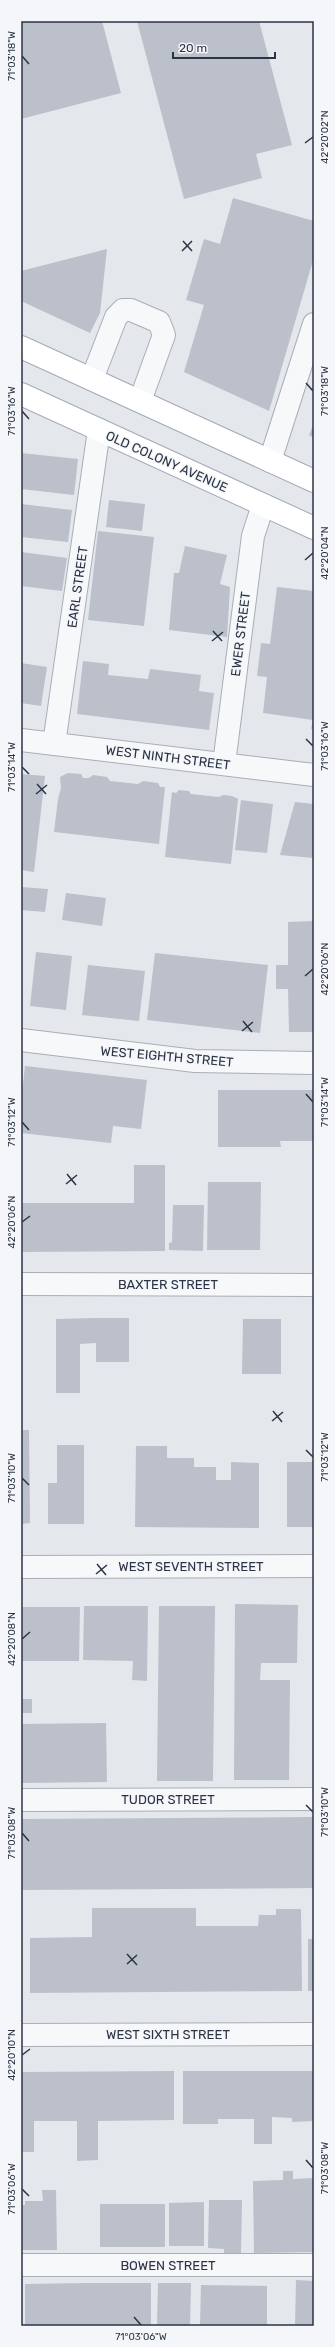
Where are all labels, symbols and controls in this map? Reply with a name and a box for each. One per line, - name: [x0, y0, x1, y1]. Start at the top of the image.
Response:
- text: 71°03'18"W: [6, 31, 18, 81]
- scale bar: [173, 34, 275, 60]
- text: 20 m: [179, 41, 207, 55]
- text: 42°20'02"N: [319, 110, 331, 164]
- text: 71°03'18"W: [319, 366, 331, 416]
- text: 71°03'16"W: [6, 386, 18, 436]
- street label: OLD COLONY AVENUE: [103, 428, 230, 495]
- text: 42°20'04"N: [319, 526, 331, 580]
- street label: EARL STREET: [64, 545, 91, 629]
- street label: EWER STREET: [228, 590, 253, 677]
- text: 71°03'16"W: [319, 721, 331, 771]
- text: 71°03'14"W: [6, 742, 18, 792]
- street label: WEST NINTH STREET: [105, 742, 232, 773]
- text: 42°20'06"N: [319, 942, 331, 996]
- street label: WEST EIGHTH STREET: [100, 1043, 235, 1070]
- text: 71°03'14"W: [319, 1077, 331, 1127]
- text: 71°03'12"W: [6, 1097, 18, 1147]
- text: 42°20'06"N: [6, 1195, 18, 1249]
- street label: BAXTER STREET: [118, 1277, 218, 1292]
- text: 71°03'12"W: [319, 1432, 331, 1482]
- text: 71°03'10"W: [6, 1453, 18, 1503]
- street label: WEST SEVENTH STREET: [118, 1559, 264, 1574]
- text: 42°20'08"N: [6, 1612, 18, 1666]
- text: 71°03'10"W: [319, 1787, 331, 1837]
- street label: TUDOR STREET: [121, 1792, 215, 1807]
- text: 71°03'08"W: [6, 1807, 18, 1859]
- street label: WEST SIXTH STREET: [106, 2027, 230, 2042]
- text: 42°20'10"N: [6, 2029, 18, 2081]
- text: 71°03'08"W: [319, 2142, 331, 2194]
- text: 71°03'06"W: [6, 2163, 18, 2215]
- street label: BOWEN STREET: [120, 2258, 216, 2273]
- text: 71°03'06"W: [115, 2331, 167, 2343]

